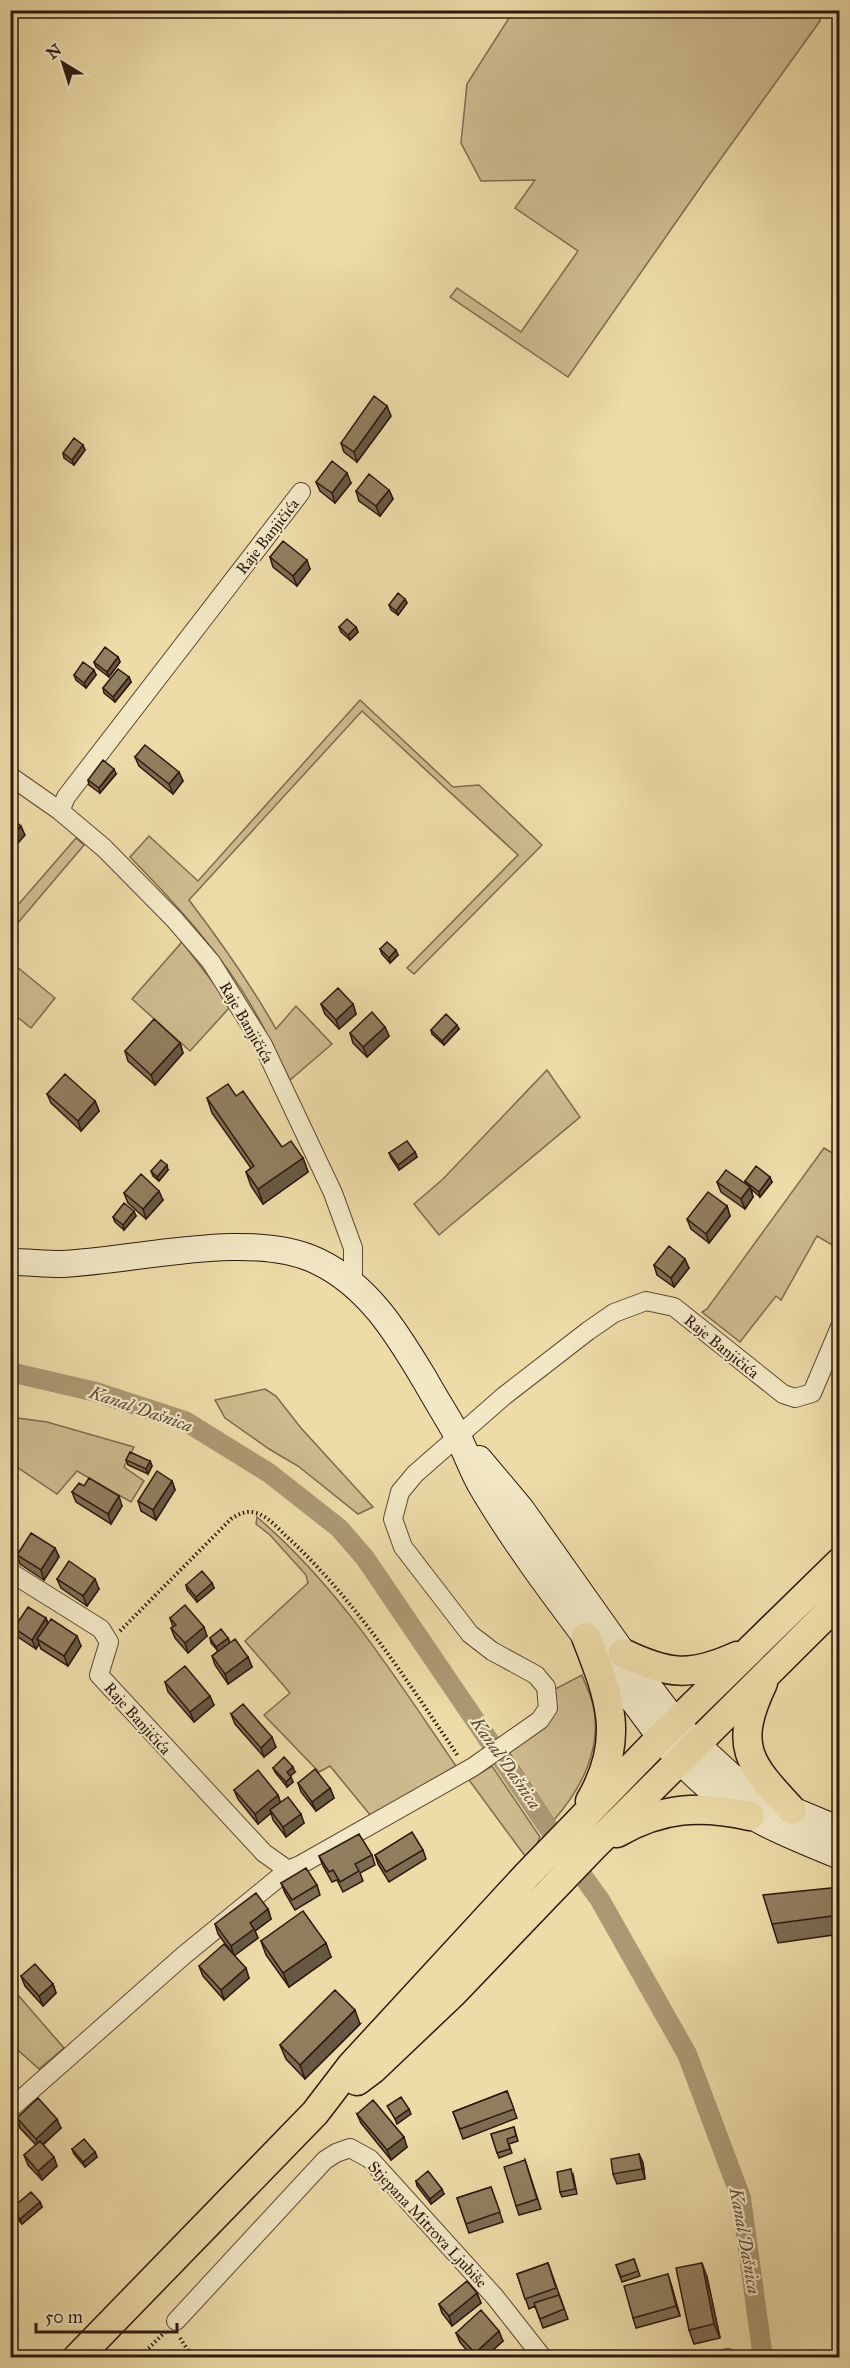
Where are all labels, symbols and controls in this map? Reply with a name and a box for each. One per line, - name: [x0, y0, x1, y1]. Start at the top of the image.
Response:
- north arrow: [33, 33, 93, 93]
- text: N: [43, 40, 66, 63]
- street label: Raje Banjičića: [232, 494, 303, 578]
- street label: Raje Banjičića: [216, 978, 278, 1067]
- street label: Raje Banjičića: [680, 1310, 763, 1383]
- water label: Kanal Dašnica: [86, 1381, 196, 1437]
- street label: Raje Banjičića: [100, 1678, 175, 1759]
- water label: Kanal Dašnica: [466, 1712, 546, 1814]
- street label: Stjepana Mitrova Ljubiše: [364, 2157, 491, 2292]
- water label: Kanal Dašnica: [725, 2185, 765, 2296]
- scale bar: [36, 2296, 177, 2334]
- text: 50 m: [45, 2306, 83, 2328]

